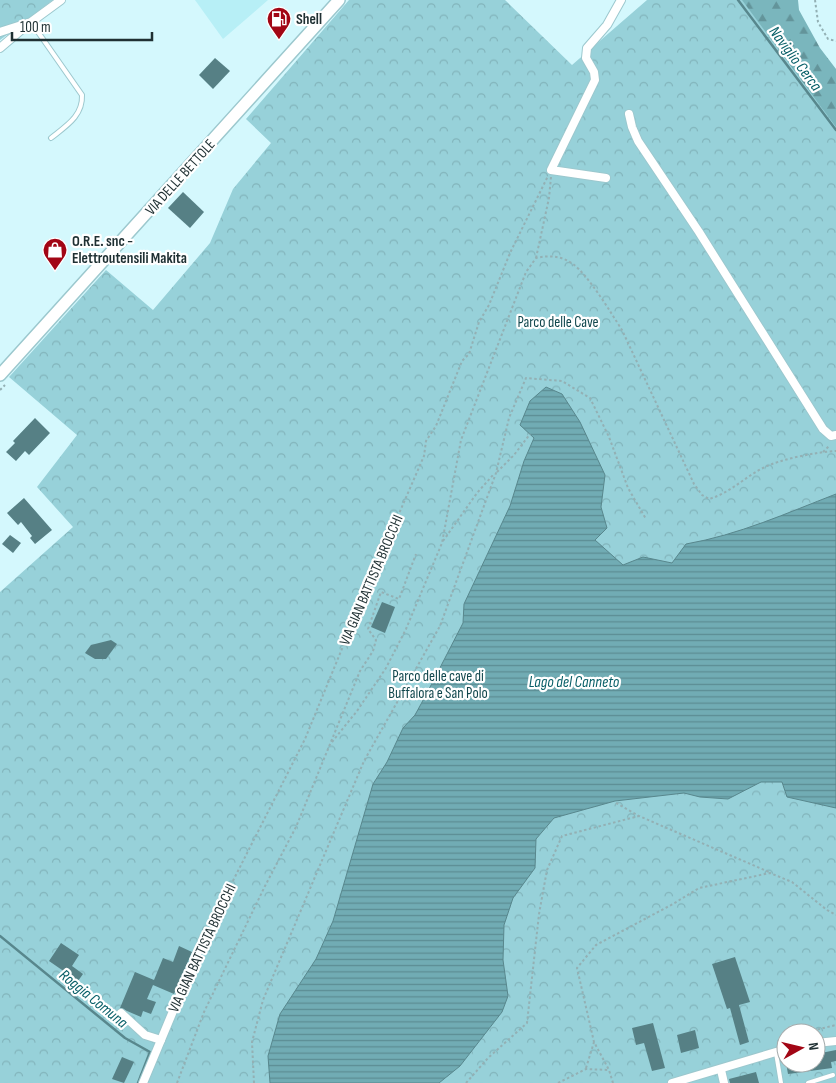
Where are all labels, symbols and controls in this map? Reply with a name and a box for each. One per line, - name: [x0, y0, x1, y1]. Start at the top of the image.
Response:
- fuel station icon: Shell: [266, 6, 292, 40]
- scale bar: [12, 10, 152, 42]
- place label: Shell: [296, 10, 322, 29]
- text: 100 m: [20, 18, 51, 37]
- water label: Naviglio Cerca: [764, 23, 826, 95]
- street label: VIA DELLE BETTOLE: [141, 135, 219, 219]
- place label: O.R.E. snc - Elettroutensili Makita: [72, 232, 187, 268]
- shop icon: O.R.E. snc - Elettroutensili Makita: [42, 237, 68, 271]
- park label: Parco delle Cave: [517, 313, 599, 332]
- street label: VIA GIAN BATTISTA BROCCHI: [335, 512, 408, 648]
- park label: Parco delle cave di Buffalora e San Polo: [388, 667, 488, 703]
- water label: Lago del Canneto: [529, 673, 620, 692]
- street label: VIA GIAN BATTISTA BROCCHI: [164, 881, 241, 1016]
- water label: Roggia Comuna: [55, 966, 131, 1033]
- north arrow: [776, 1023, 826, 1073]
- text: N: [804, 1041, 822, 1051]

